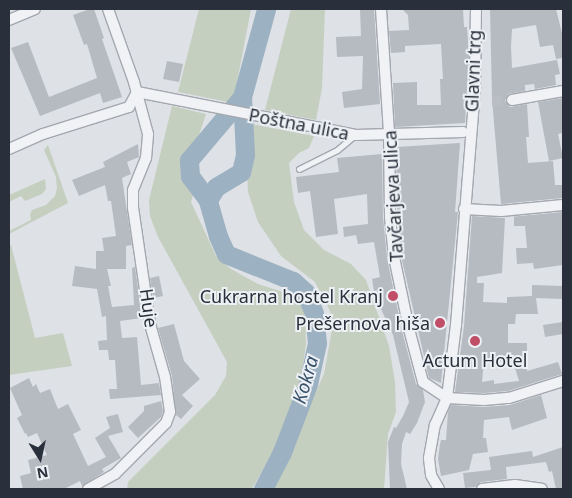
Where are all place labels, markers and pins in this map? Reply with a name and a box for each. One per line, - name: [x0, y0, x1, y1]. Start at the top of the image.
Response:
- place label: Cukrarna hostel Kranj: [200, 285, 383, 307]
- marker: Cukrarna hostel Kranj: [387, 290, 399, 302]
- place label: Prešernova hiša: [296, 312, 430, 334]
- marker: Prešernova hiša: [434, 317, 446, 329]
- marker: Actum Hotel: [469, 335, 481, 347]
- place label: Actum Hotel: [423, 349, 527, 371]

